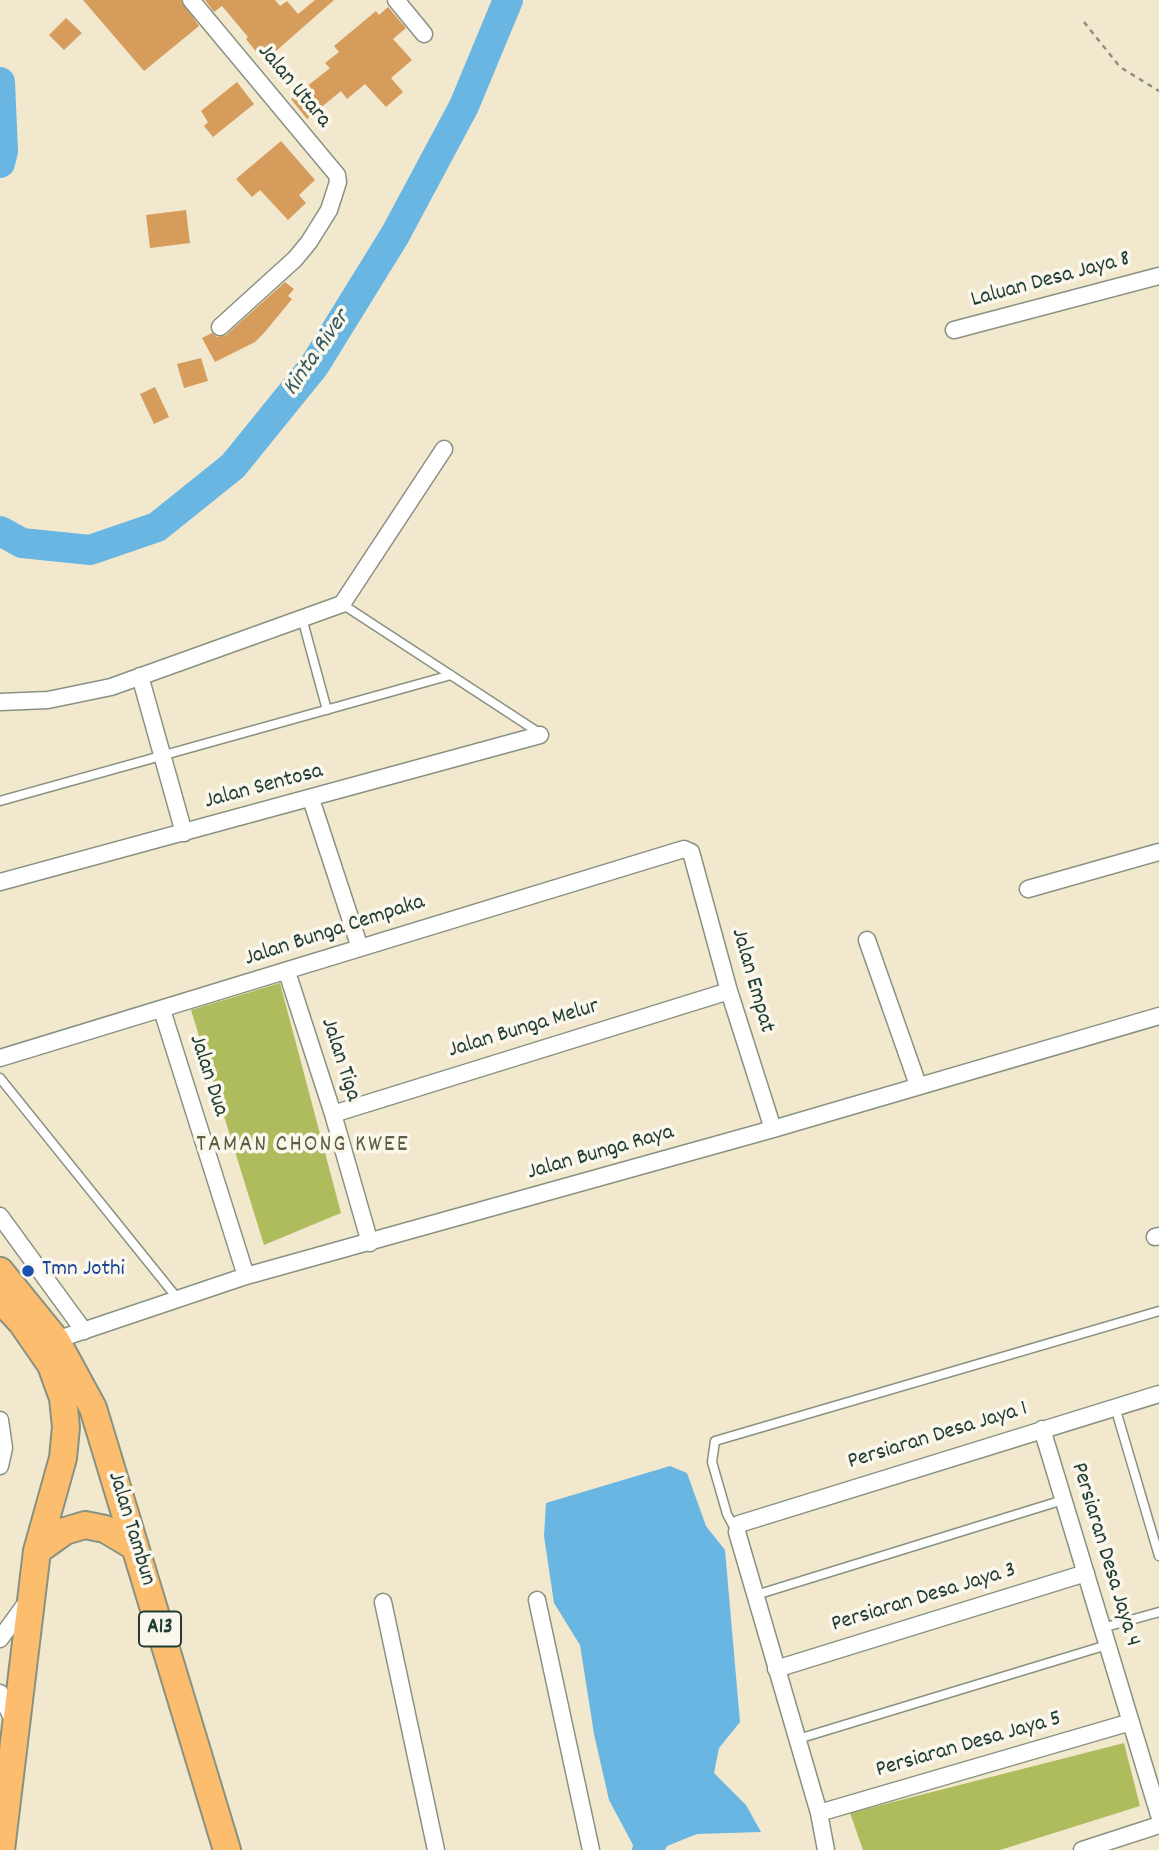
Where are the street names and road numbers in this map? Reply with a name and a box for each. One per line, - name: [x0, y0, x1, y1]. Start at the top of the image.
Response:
- street label: Jalan Utara: [250, 39, 336, 135]
- street label: Laluan Desa Jaya 8: [968, 246, 1134, 316]
- street label: Jalan Sentosa: [202, 759, 326, 817]
- street label: Jalan Bunga Cempaka: [241, 890, 429, 974]
- street label: Jalan Empat: [723, 926, 779, 1036]
- street label: Jalan Bunga Melur: [445, 994, 603, 1066]
- street label: Jalan Tiga: [313, 1015, 365, 1105]
- street label: Jalan Dua: [181, 1032, 233, 1120]
- street label: Jalan Bunga Raya: [525, 1120, 677, 1188]
- street label: Persiaran Desa Jaya 1: [845, 1397, 1031, 1477]
- street label: Persiaran Desa Jaya 4: [1063, 1460, 1145, 1650]
- street label: Jalan Tambun: [100, 1469, 160, 1589]
- street label: Persiaran Desa Jaya 3: [828, 1558, 1020, 1640]
- road number: A13: [139, 1612, 181, 1646]
- street label: Persiaran Desa Jaya 5: [873, 1706, 1065, 1786]

